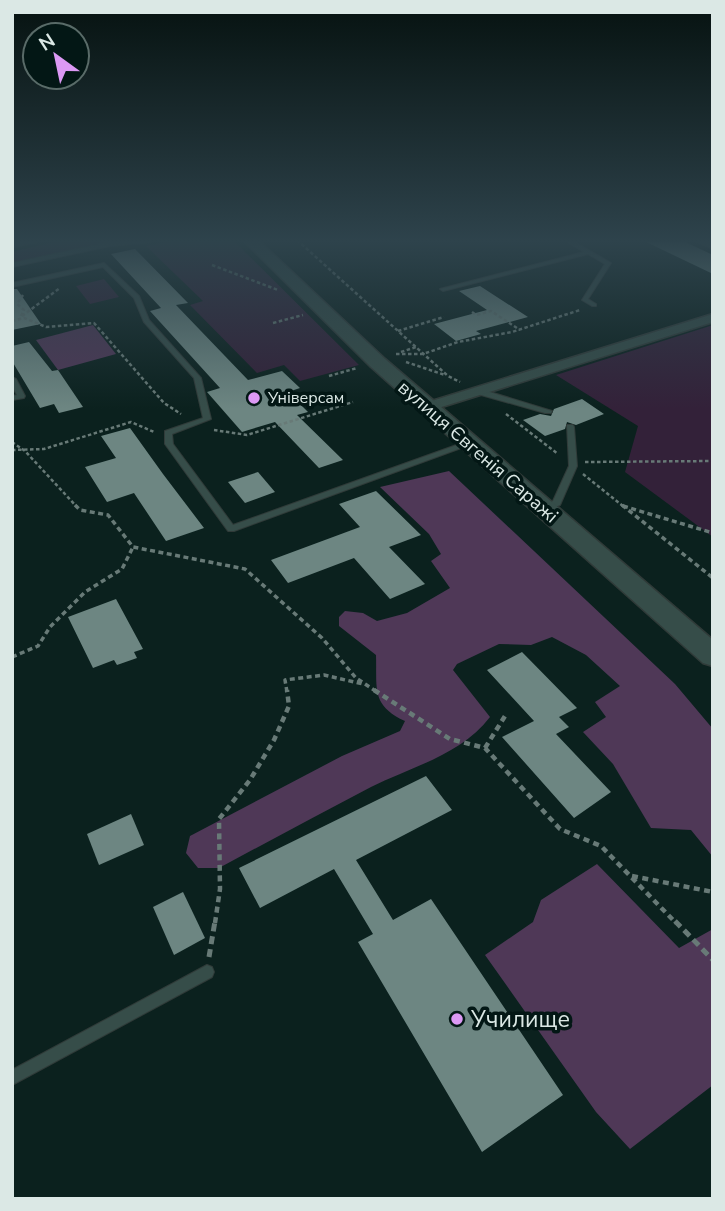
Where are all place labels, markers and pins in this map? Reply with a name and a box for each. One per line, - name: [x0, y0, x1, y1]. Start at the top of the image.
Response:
- place label: Універсам: [267, 387, 344, 409]
- marker: Універсам: [246, 390, 262, 406]
- place label: Училище: [470, 1004, 570, 1035]
- marker: Училище: [449, 1011, 465, 1027]

